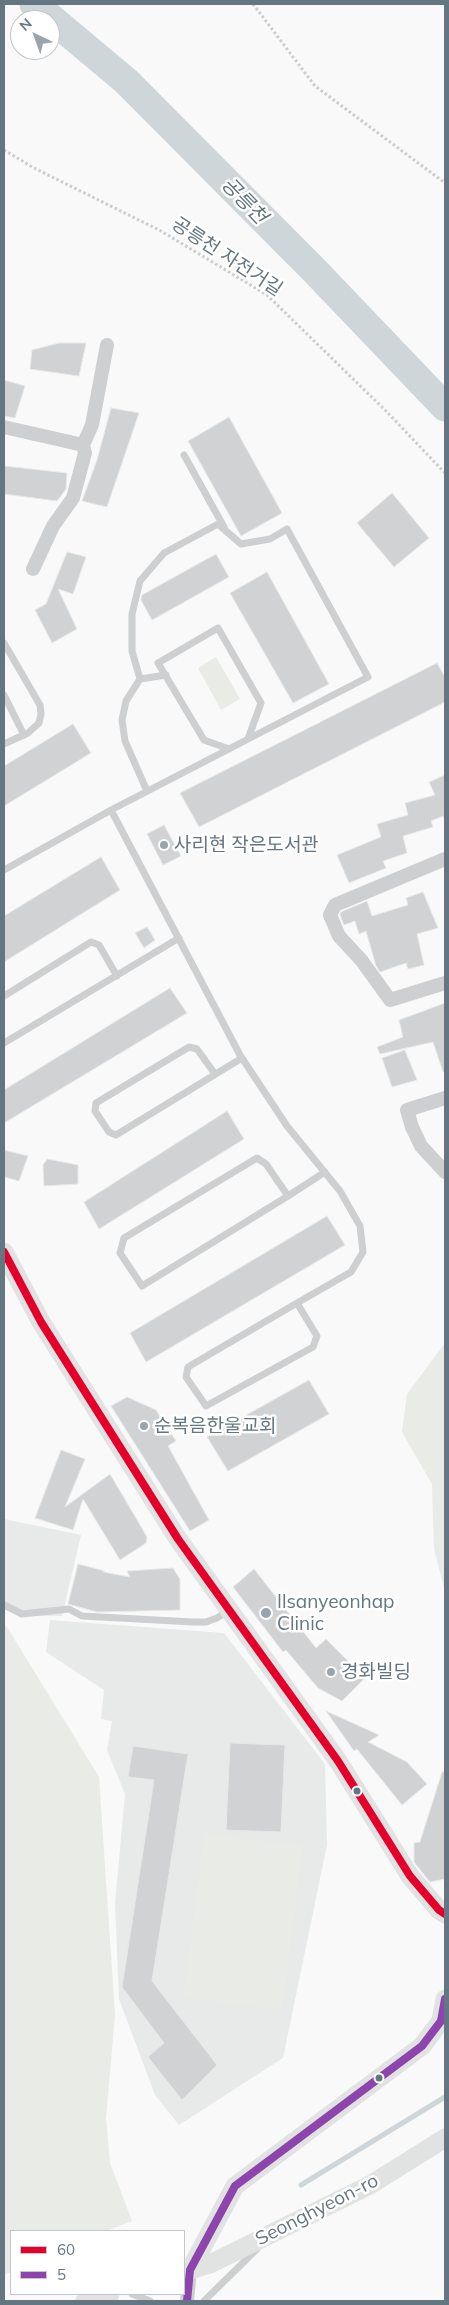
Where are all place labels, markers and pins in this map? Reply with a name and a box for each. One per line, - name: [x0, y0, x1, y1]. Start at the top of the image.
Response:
- place label: 사리현 작은도서관: [174, 834, 319, 856]
- marker: 사리현 작은도서관: [158, 839, 170, 851]
- place label: 순복음한울교회: [154, 1415, 276, 1437]
- marker: 순복음한울교회: [138, 1420, 150, 1432]
- place label: Ilsanyeonhap Clinic: [277, 1591, 395, 1635]
- marker: Ilsanyeonhap Clinic: [259, 1606, 273, 1620]
- place label: 경화빌딩: [341, 1661, 411, 1683]
- marker: 경화빌딩: [325, 1666, 337, 1678]
- unlabelled marker: [352, 1786, 362, 1796]
- unlabelled marker: [374, 2073, 384, 2083]

